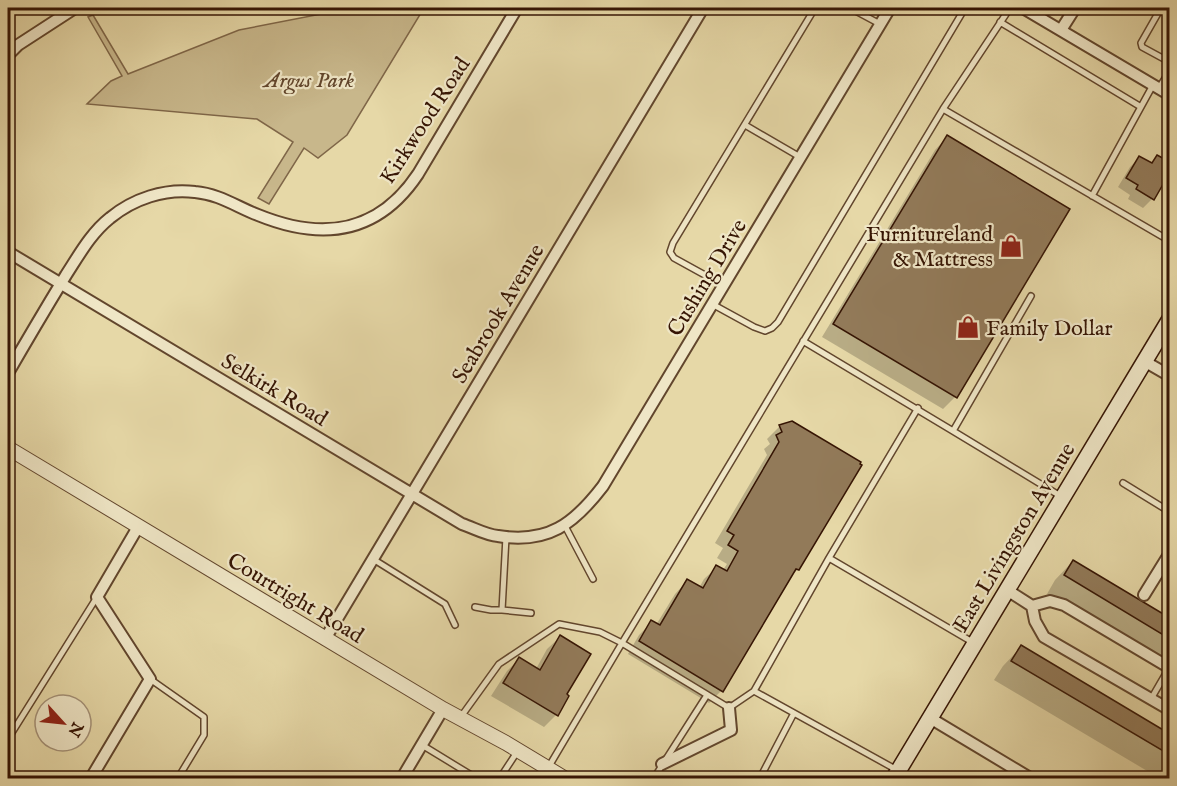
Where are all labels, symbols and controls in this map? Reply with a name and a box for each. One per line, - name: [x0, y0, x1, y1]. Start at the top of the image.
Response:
- street label: Kirkwood Road: [374, 52, 477, 190]
- park label: Argus Park: [262, 67, 354, 95]
- street label: Cushing Drive: [662, 214, 754, 342]
- place label: Furnitureland & Mattress: [866, 221, 993, 274]
- shop icon: Furnitureland & Mattress: [998, 233, 1024, 259]
- street label: Seabrook Avenue: [446, 239, 551, 389]
- shop icon: Family Dollar: [955, 314, 981, 340]
- place label: Family Dollar: [986, 315, 1113, 343]
- street label: Selkirk Road: [216, 348, 333, 434]
- street label: East Livingston Avenue: [947, 438, 1082, 638]
- street label: Courtright Road: [222, 547, 368, 651]
- north arrow: [33, 693, 93, 753]
- text: N: [62, 717, 87, 740]

